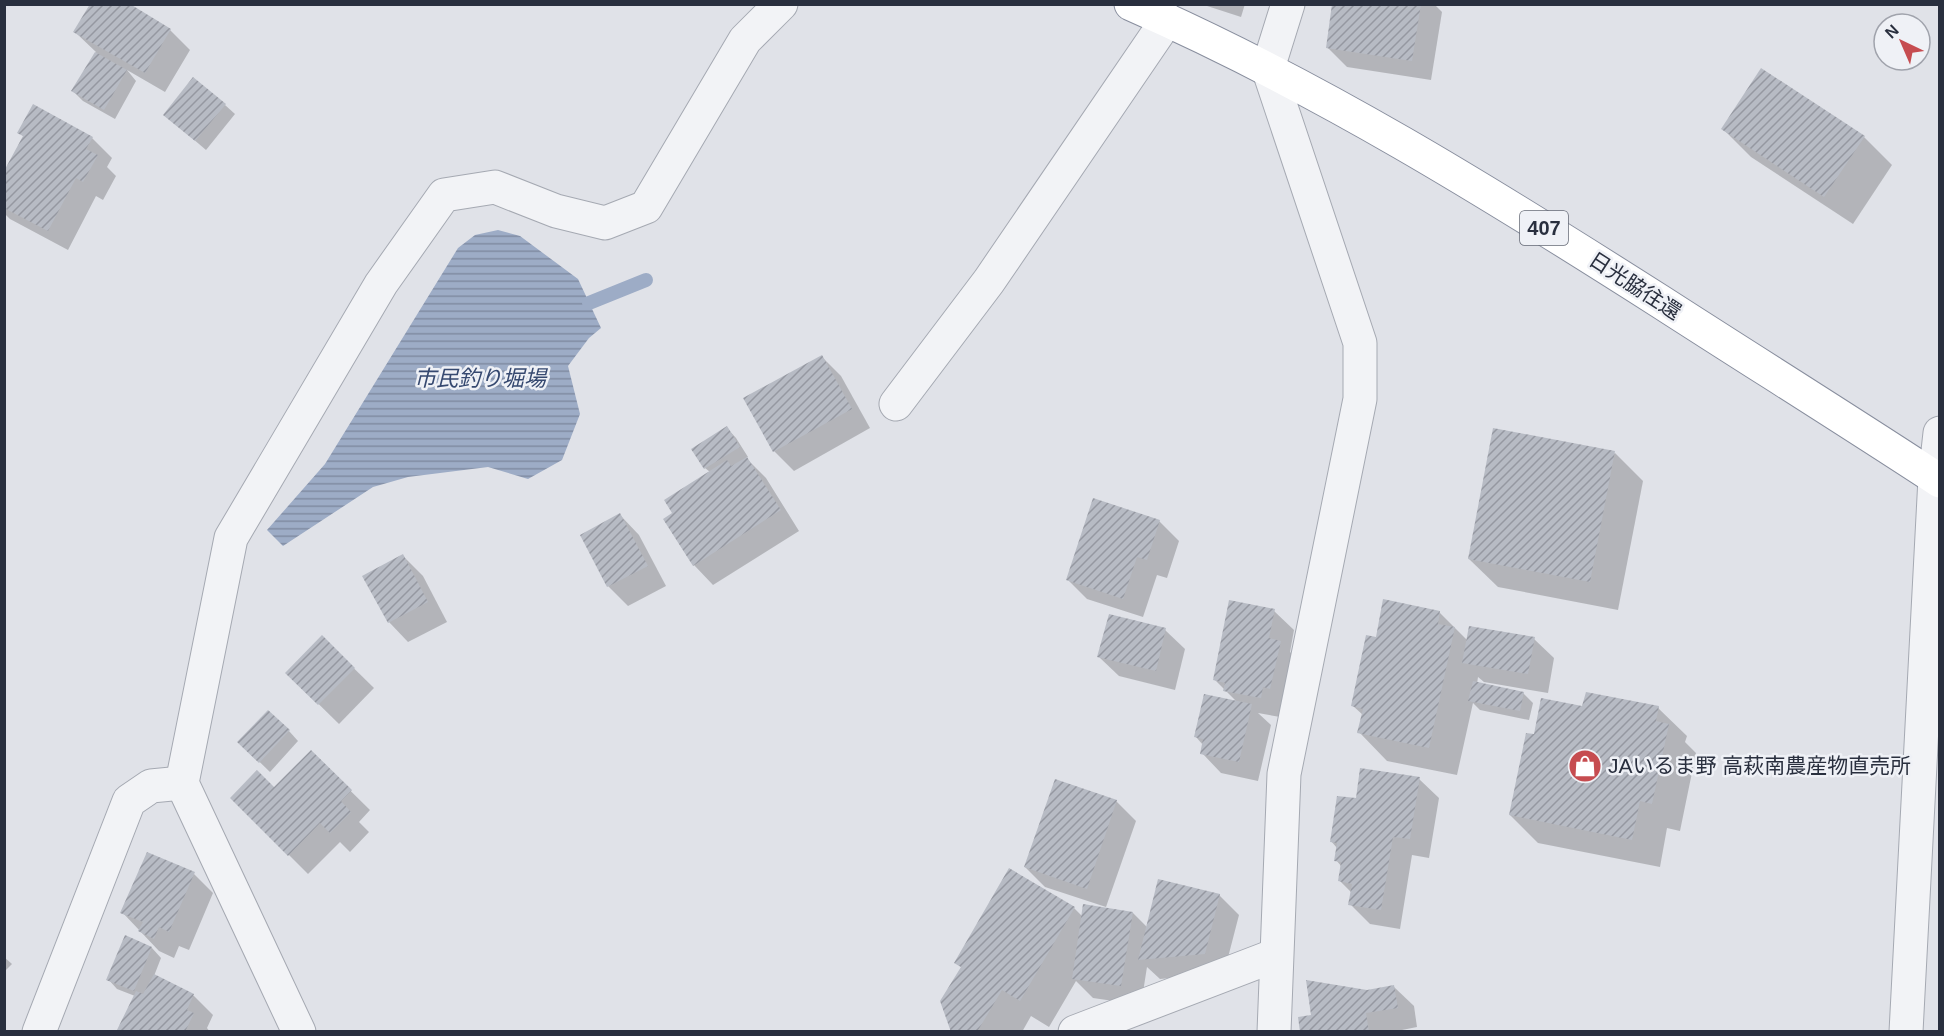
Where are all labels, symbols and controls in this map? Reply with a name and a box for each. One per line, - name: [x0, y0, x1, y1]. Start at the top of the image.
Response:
- north arrow: [1872, 12, 1932, 72]
- text: N: [1882, 21, 1902, 42]
- road number: 407: [1520, 211, 1568, 245]
- street label: 日光脇往還: [1585, 247, 1686, 324]
- water label: 市民釣り堀場: [414, 366, 549, 391]
- shop icon: JAいるま野 高萩南農産物直売所: [1567, 748, 1603, 784]
- place label: JAいるま野 高萩南農産物直売所: [1608, 754, 1911, 777]

